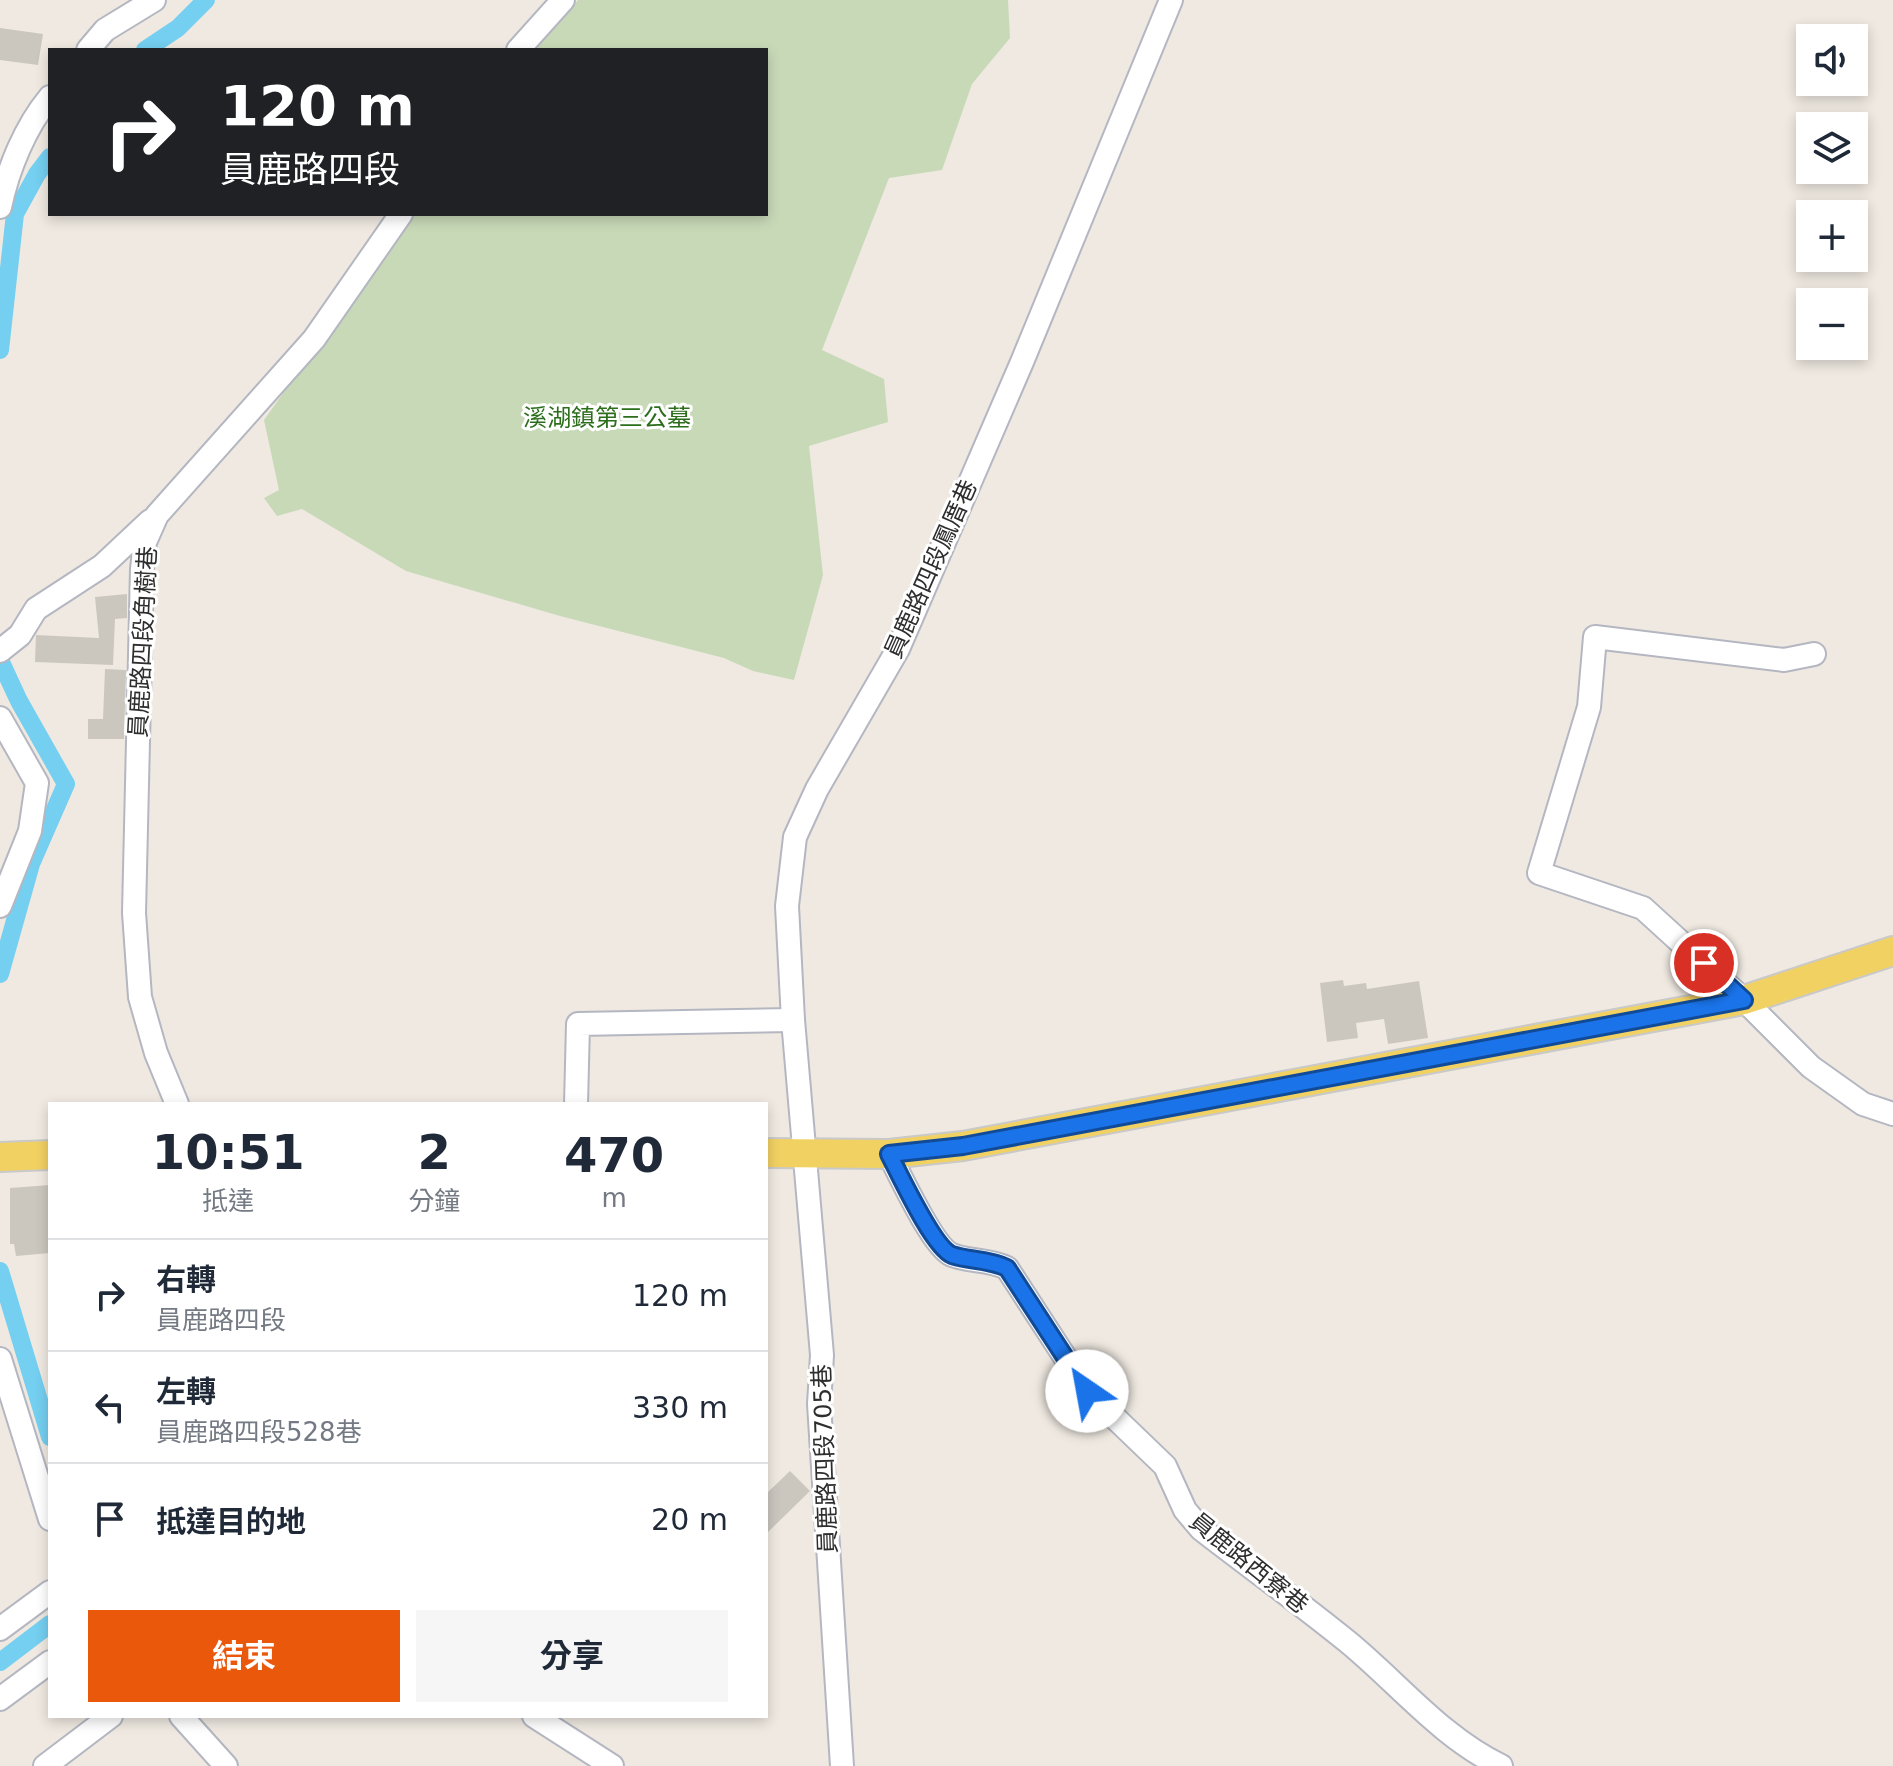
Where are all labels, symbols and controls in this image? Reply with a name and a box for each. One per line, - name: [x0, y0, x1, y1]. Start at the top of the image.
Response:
- map controls: [1796, 24, 1868, 360]
- button: sound: [1796, 24, 1868, 96]
- text: 120 m: [220, 73, 415, 138]
- icon: right: [88, 80, 192, 184]
- button: layers: [1796, 112, 1868, 184]
- text: 員鹿路四段: [220, 149, 400, 190]
- button: +: [1796, 200, 1868, 272]
- button: −: [1796, 288, 1868, 360]
- park label: 溪湖鎮第三公墓: [523, 404, 691, 432]
- street label: 員鹿路四段鳳厝巷: [879, 476, 983, 662]
- street label: 員鹿路四段角樹巷: [124, 545, 162, 739]
- pin: [1670, 929, 1738, 997]
- icon: arrive: [1682, 941, 1726, 985]
- text: 10:51: [152, 1124, 305, 1180]
- text: 2: [418, 1124, 451, 1180]
- text: 470: [564, 1127, 664, 1183]
- text: m: [601, 1183, 627, 1213]
- text: 抵達: [202, 1186, 254, 1216]
- text: 分鐘: [408, 1186, 460, 1216]
- text: 右轉: [156, 1262, 216, 1297]
- icon: right: [88, 1273, 132, 1317]
- text: 120 m: [632, 1278, 728, 1313]
- text: 員鹿路四段: [156, 1305, 286, 1335]
- position arrow: [1045, 1349, 1129, 1433]
- street label: 員鹿路四段705巷: [808, 1364, 842, 1554]
- text: 左轉: [156, 1374, 216, 1409]
- icon: left: [88, 1385, 132, 1429]
- text: 330 m: [632, 1390, 728, 1425]
- text: 員鹿路四段528巷: [156, 1417, 362, 1447]
- icon: arrive: [88, 1497, 132, 1541]
- text: 20 m: [651, 1502, 728, 1537]
- text: 抵達目的地: [156, 1504, 306, 1539]
- street label: 員鹿路西寮巷: [1184, 1507, 1314, 1619]
- button: 結束: [88, 1610, 400, 1702]
- button: 分享: [416, 1610, 728, 1702]

